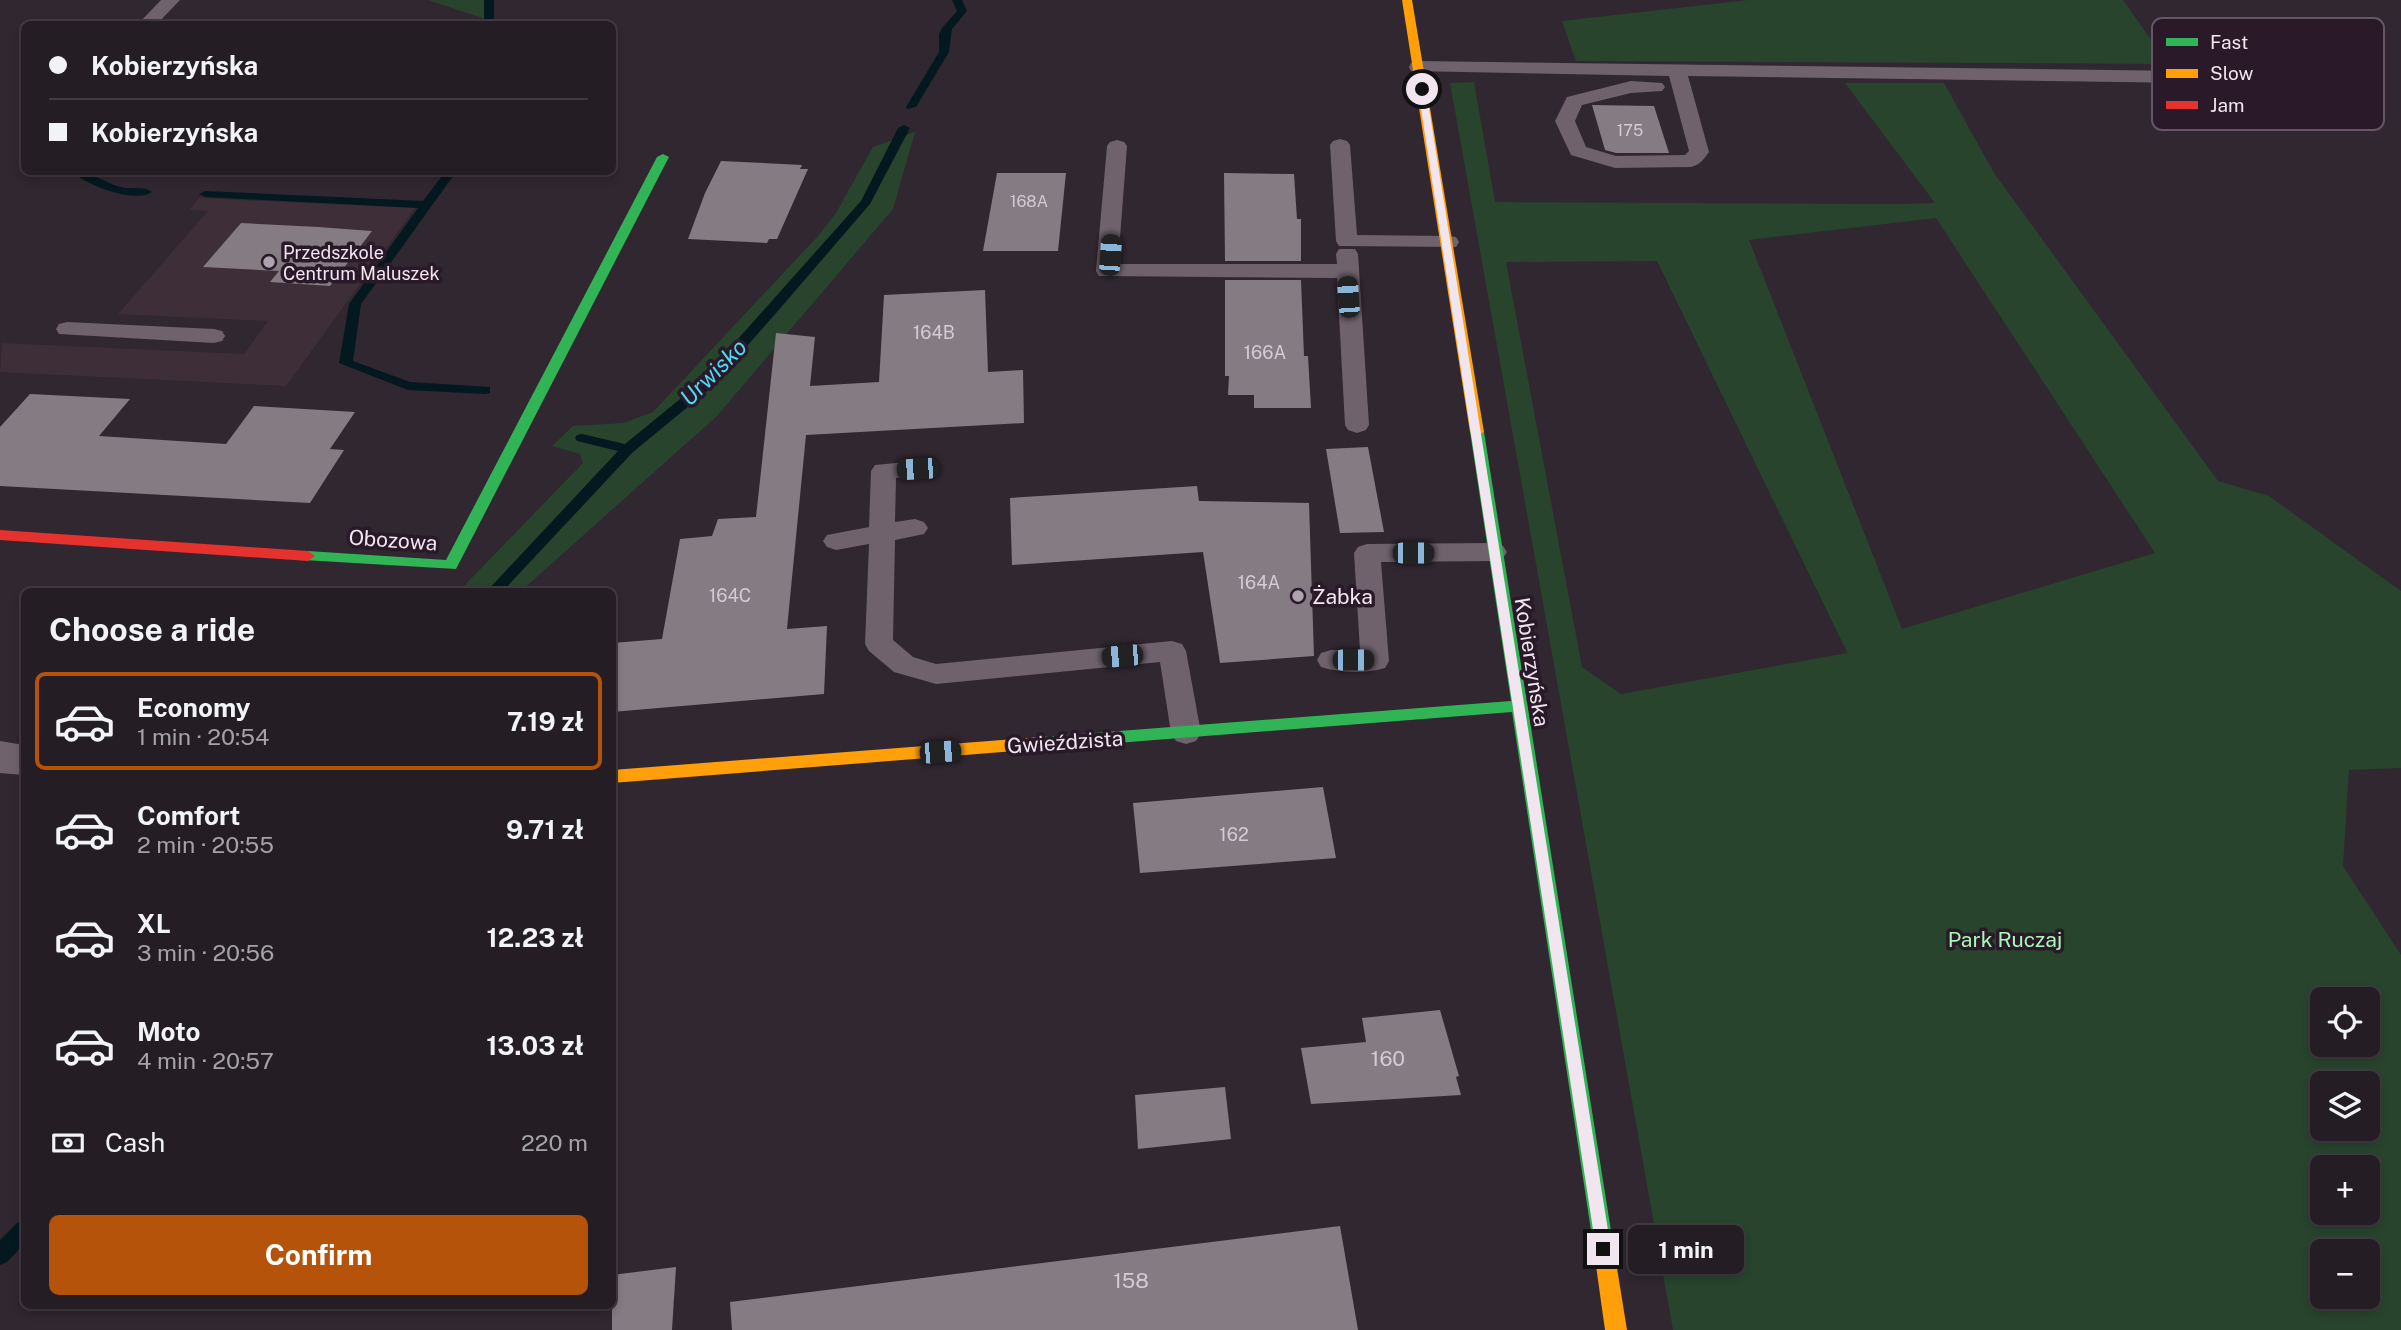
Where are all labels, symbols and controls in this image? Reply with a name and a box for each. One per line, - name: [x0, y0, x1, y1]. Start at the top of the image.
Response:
- legend: [2152, 18, 2384, 130]
- text: Fast: [2210, 31, 2248, 53]
- text: Kobierzyńska: [91, 50, 258, 81]
- text: Slow: [2210, 62, 2254, 84]
- route start: [1406, 73, 1438, 105]
- text: Jam: [2210, 94, 2244, 116]
- text: Kobierzyńska: [91, 117, 258, 148]
- house number: 175: [1617, 121, 1643, 140]
- house number: 168A: [1010, 192, 1048, 211]
- car: [1099, 233, 1122, 277]
- place label: Przedszkole Centrum Maluszek: [283, 242, 440, 284]
- marker: Przedszkole Centrum Maluszek: [261, 254, 277, 270]
- car: [1337, 275, 1360, 319]
- house number: 164B: [913, 322, 955, 343]
- water label: Urwisko: [674, 333, 752, 411]
- house number: 166A: [1244, 342, 1286, 363]
- car: [896, 457, 939, 481]
- street label: Obozowa: [348, 524, 438, 556]
- car: [1393, 543, 1435, 564]
- house number: 164A: [1238, 572, 1281, 593]
- place label: Żabka: [1312, 584, 1373, 609]
- house number: 164C: [709, 585, 751, 606]
- marker: Żabka: [1290, 588, 1306, 604]
- street label: Kobierzyńska: [1509, 596, 1555, 728]
- text: Choose a ride: [49, 611, 255, 648]
- car: [1101, 644, 1144, 668]
- car: [1333, 650, 1375, 671]
- icon: car: [53, 690, 116, 753]
- text: Economy: [137, 692, 250, 723]
- text: 7.19 zł: [507, 706, 584, 737]
- text: 1 min · 20:54: [137, 723, 269, 750]
- street label: Gwieździsta: [1006, 725, 1124, 759]
- car: [919, 740, 962, 764]
- icon: car: [53, 798, 116, 861]
- text: Comfort: [137, 800, 240, 831]
- text: 9.71 zł: [506, 814, 584, 845]
- house number: 162: [1219, 824, 1249, 845]
- text: 2 min · 20:55: [137, 831, 274, 858]
- icon: car: [53, 906, 116, 969]
- text: XL: [137, 908, 171, 939]
- text: 12.23 zł: [487, 922, 584, 953]
- park label: Park Ruczaj: [1948, 927, 2062, 952]
- text: 3 min · 20:56: [137, 939, 274, 966]
- map controls: [2310, 987, 2380, 1309]
- button: locate: [2310, 987, 2380, 1057]
- icon: car: [53, 1014, 116, 1077]
- text: Moto: [137, 1016, 200, 1047]
- text: 13.03 zł: [486, 1030, 584, 1061]
- house number: 160: [1371, 1046, 1405, 1071]
- text: 4 min · 20:57: [137, 1047, 274, 1074]
- button: layers: [2310, 1071, 2380, 1141]
- icon: cash: [49, 1124, 87, 1162]
- text: Cash: [105, 1127, 165, 1158]
- text: 220 m: [521, 1129, 588, 1156]
- button: +: [2310, 1155, 2380, 1225]
- button: Confirm: [49, 1215, 588, 1295]
- callout: 1 min: [1628, 1224, 1743, 1274]
- route end: [1587, 1233, 1619, 1265]
- text: 1 min: [1658, 1236, 1714, 1263]
- button: −: [2310, 1239, 2380, 1309]
- house number: 158: [1113, 1268, 1149, 1293]

